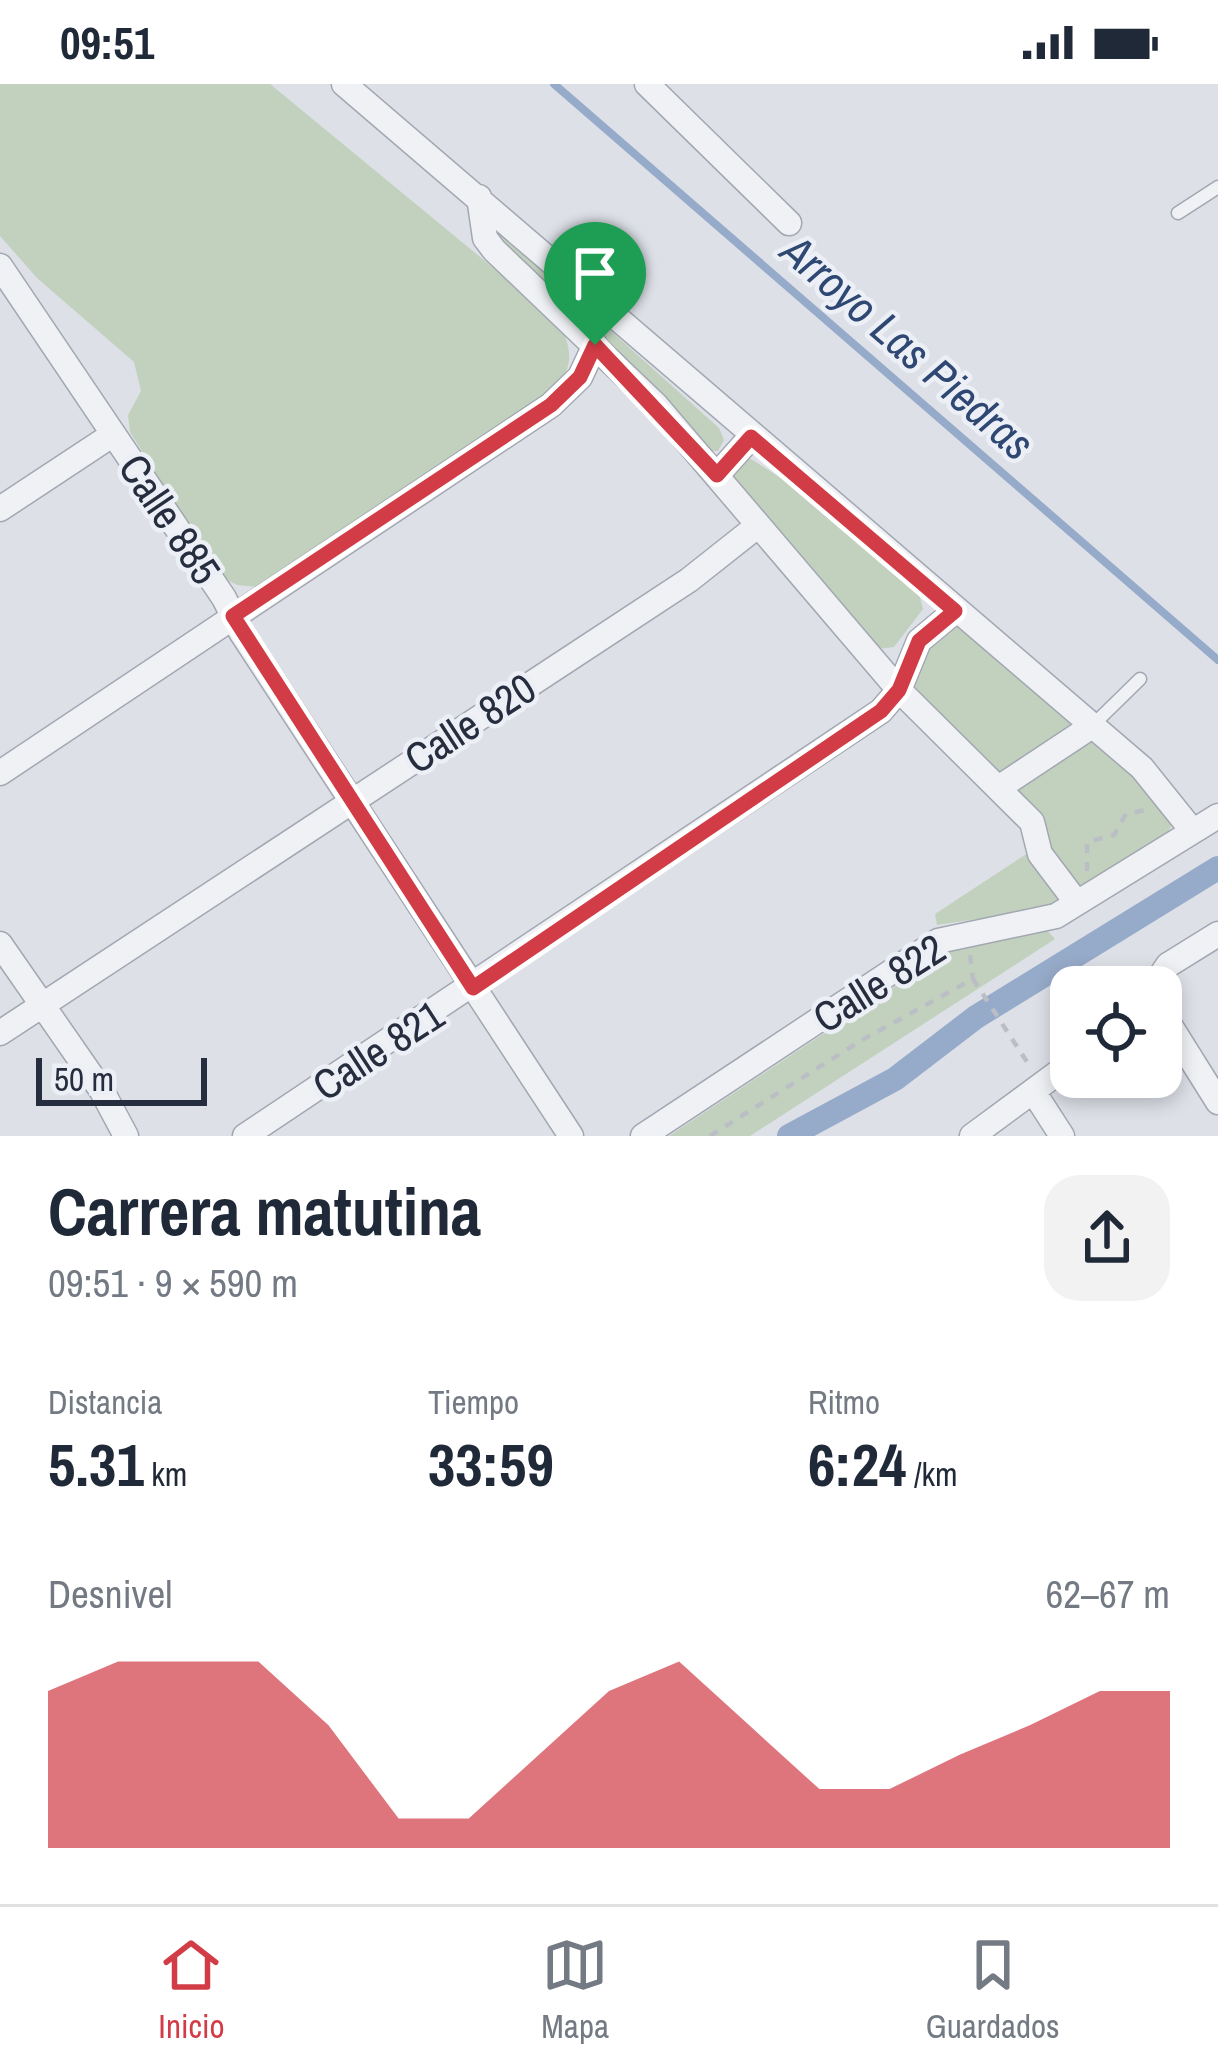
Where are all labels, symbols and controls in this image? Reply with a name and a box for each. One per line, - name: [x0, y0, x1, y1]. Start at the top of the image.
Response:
- text: 09:51: [60, 12, 154, 73]
- water label: Arroyo Las Piedras: [768, 219, 1048, 473]
- pin: [544, 222, 646, 345]
- icon: arrive: [562, 240, 628, 306]
- street label: Calle 885: [106, 443, 234, 595]
- street label: Calle 820: [394, 660, 546, 786]
- street label: Calle 822: [802, 921, 956, 1045]
- map controls: [1050, 966, 1182, 1098]
- button: locate: [1050, 966, 1182, 1098]
- street label: Calle 821: [302, 987, 454, 1113]
- scale bar: [36, 1052, 207, 1105]
- text: 50 m: [54, 1057, 114, 1101]
- text: Carrera matutina: [48, 1167, 481, 1256]
- button: share: [1044, 1175, 1170, 1301]
- text: 09:51 · 9 × 590 m: [48, 1257, 298, 1309]
- text: Distancia: [48, 1380, 162, 1424]
- text: Tiempo: [428, 1380, 519, 1424]
- text: Ritmo: [808, 1380, 880, 1424]
- text: 5.31: [48, 1424, 144, 1505]
- text: 33:59: [428, 1424, 554, 1505]
- text: 6:24: [808, 1424, 906, 1505]
- text: km: [144, 1452, 187, 1496]
- text: /km: [906, 1452, 958, 1496]
- text: Desnivel: [48, 1568, 172, 1620]
- text: 62–67 m: [1046, 1568, 1170, 1620]
- tab: Inicio: [158, 1932, 225, 2048]
- tab: Mapa: [541, 1932, 609, 2048]
- tab: Guardados: [926, 1932, 1060, 2048]

